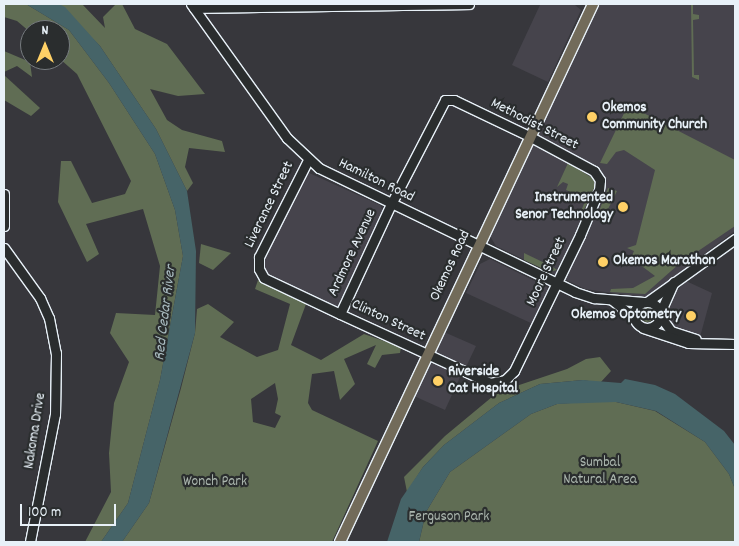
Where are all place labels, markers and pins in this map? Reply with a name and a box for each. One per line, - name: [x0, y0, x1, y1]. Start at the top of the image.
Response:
- place label: Okemos Community Church: [602, 99, 707, 134]
- marker: Okemos Community Church: [586, 111, 598, 123]
- place label: Instrumented Senor Technology: [515, 189, 613, 224]
- marker: Instrumented Senor Technology: [617, 201, 629, 213]
- place label: Okemos Marathon: [613, 253, 716, 271]
- marker: Okemos Marathon: [597, 256, 609, 268]
- place label: Okemos Optometry: [571, 307, 681, 325]
- marker: Okemos Optometry: [685, 310, 697, 322]
- place label: Riverside Cat Hospital: [448, 363, 518, 398]
- marker: Riverside Cat Hospital: [432, 375, 444, 387]

